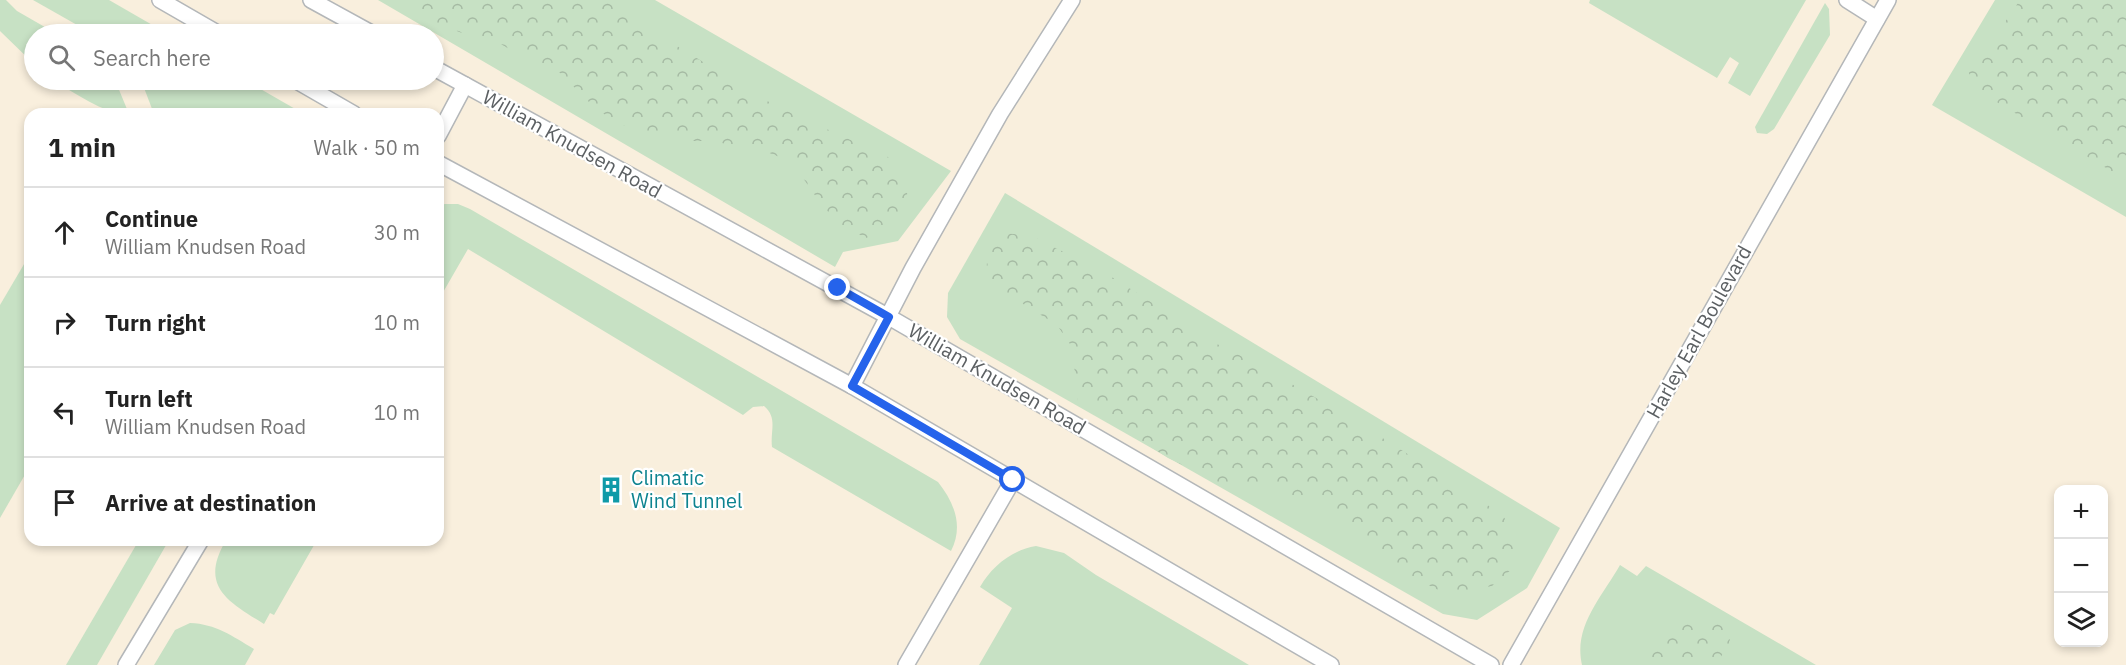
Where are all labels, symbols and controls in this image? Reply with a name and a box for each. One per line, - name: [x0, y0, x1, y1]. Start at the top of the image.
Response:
- search box: [24, 24, 444, 90]
- icon: search: [45, 41, 78, 74]
- text: Search here: [93, 43, 211, 72]
- street label: William Knudsen Road: [478, 83, 667, 204]
- text: 1 min: [48, 130, 116, 164]
- text: Walk · 50 m: [314, 134, 420, 161]
- text: Continue: [105, 204, 198, 233]
- icon: ahead: [48, 216, 81, 249]
- text: 30 m: [374, 219, 420, 246]
- text: William Knudsen Road: [105, 233, 306, 260]
- street label: Harley Earl Boulevard: [1640, 240, 1757, 423]
- route end: [824, 274, 850, 300]
- icon: right: [48, 306, 81, 339]
- text: Turn right: [105, 308, 206, 337]
- text: 10 m: [374, 309, 420, 336]
- street label: William Knudsen Road: [903, 317, 1091, 441]
- text: Turn left: [105, 384, 193, 413]
- icon: left: [48, 396, 81, 429]
- text: 10 m: [374, 399, 420, 426]
- text: William Knudsen Road: [105, 413, 306, 440]
- place label: Climatic Wind Tunnel: [631, 464, 742, 514]
- route start: [999, 466, 1025, 492]
- building icon: Climatic Wind Tunnel: [596, 475, 626, 505]
- map controls: [2054, 485, 2108, 647]
- button: +: [2054, 485, 2108, 539]
- icon: arrive: [48, 486, 81, 519]
- text: Arrive at destination: [105, 488, 316, 517]
- button: −: [2054, 539, 2108, 593]
- button: layers: [2054, 593, 2108, 647]

